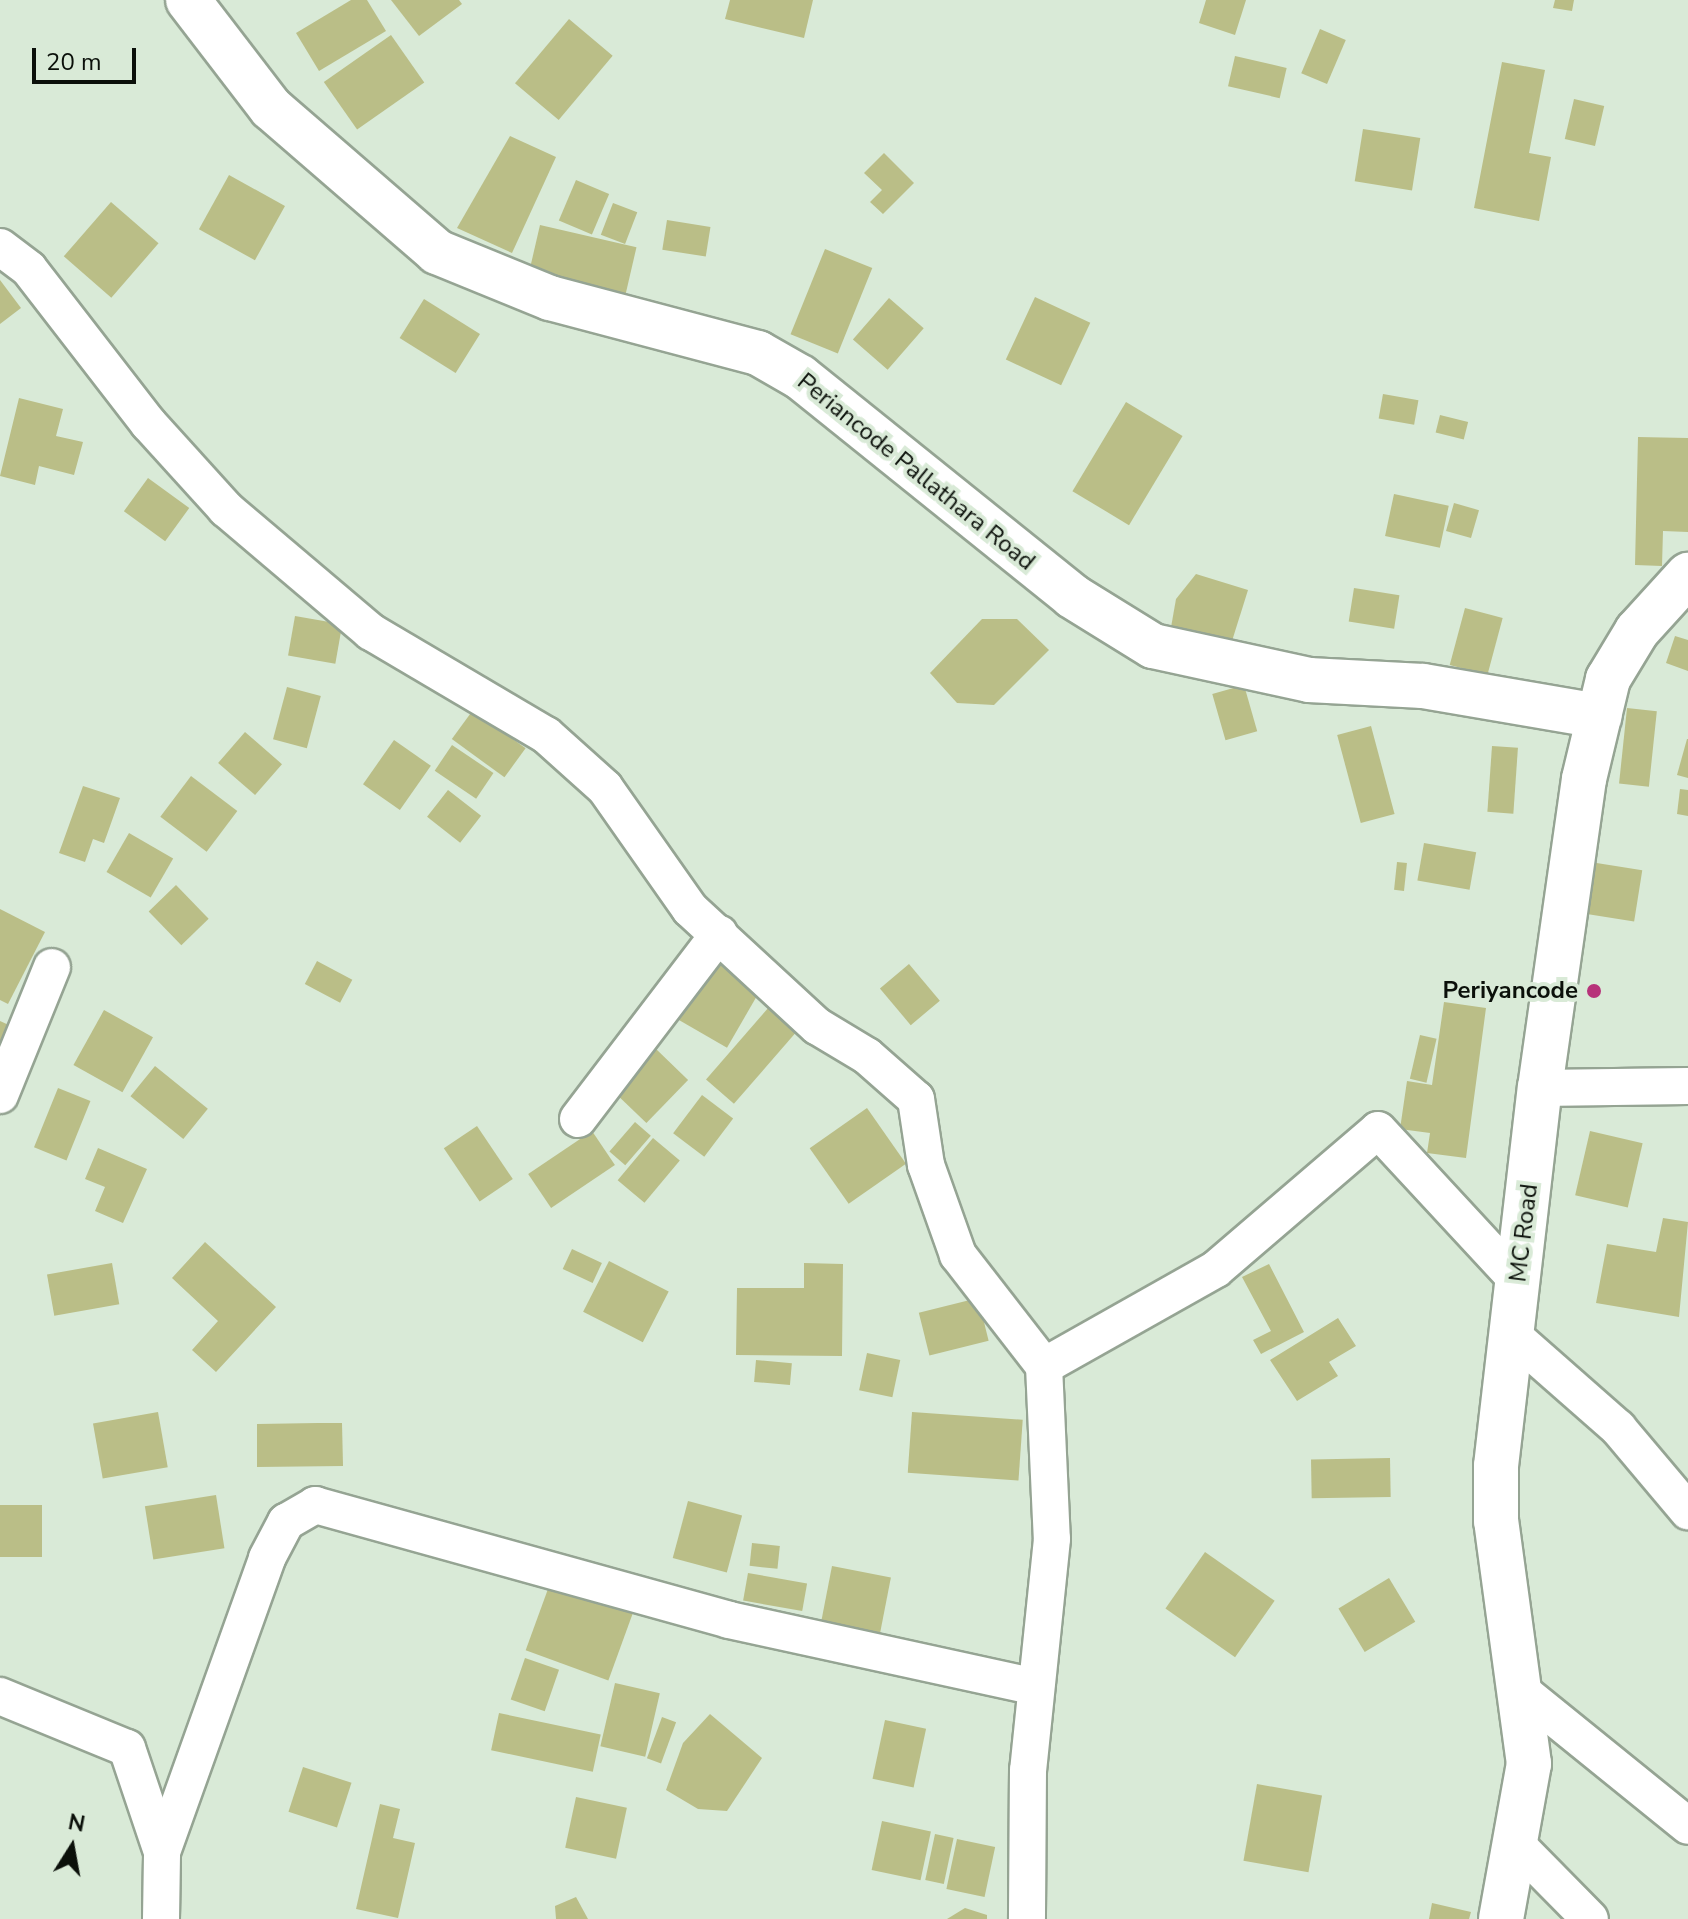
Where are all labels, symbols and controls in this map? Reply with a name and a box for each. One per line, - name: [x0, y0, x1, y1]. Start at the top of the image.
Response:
- scale bar: [36, 32, 140, 82]
- text: 20 m: [46, 46, 102, 78]
- street label: Periancode Pallathara Road: [791, 367, 1041, 577]
- place label: Periyancode: [1443, 977, 1578, 1005]
- marker: Periyancode: [1585, 982, 1603, 1000]
- street label: MC Road: [1504, 1182, 1544, 1284]
- north arrow: [32, 1807, 112, 1887]
- text: N: [66, 1807, 88, 1840]

